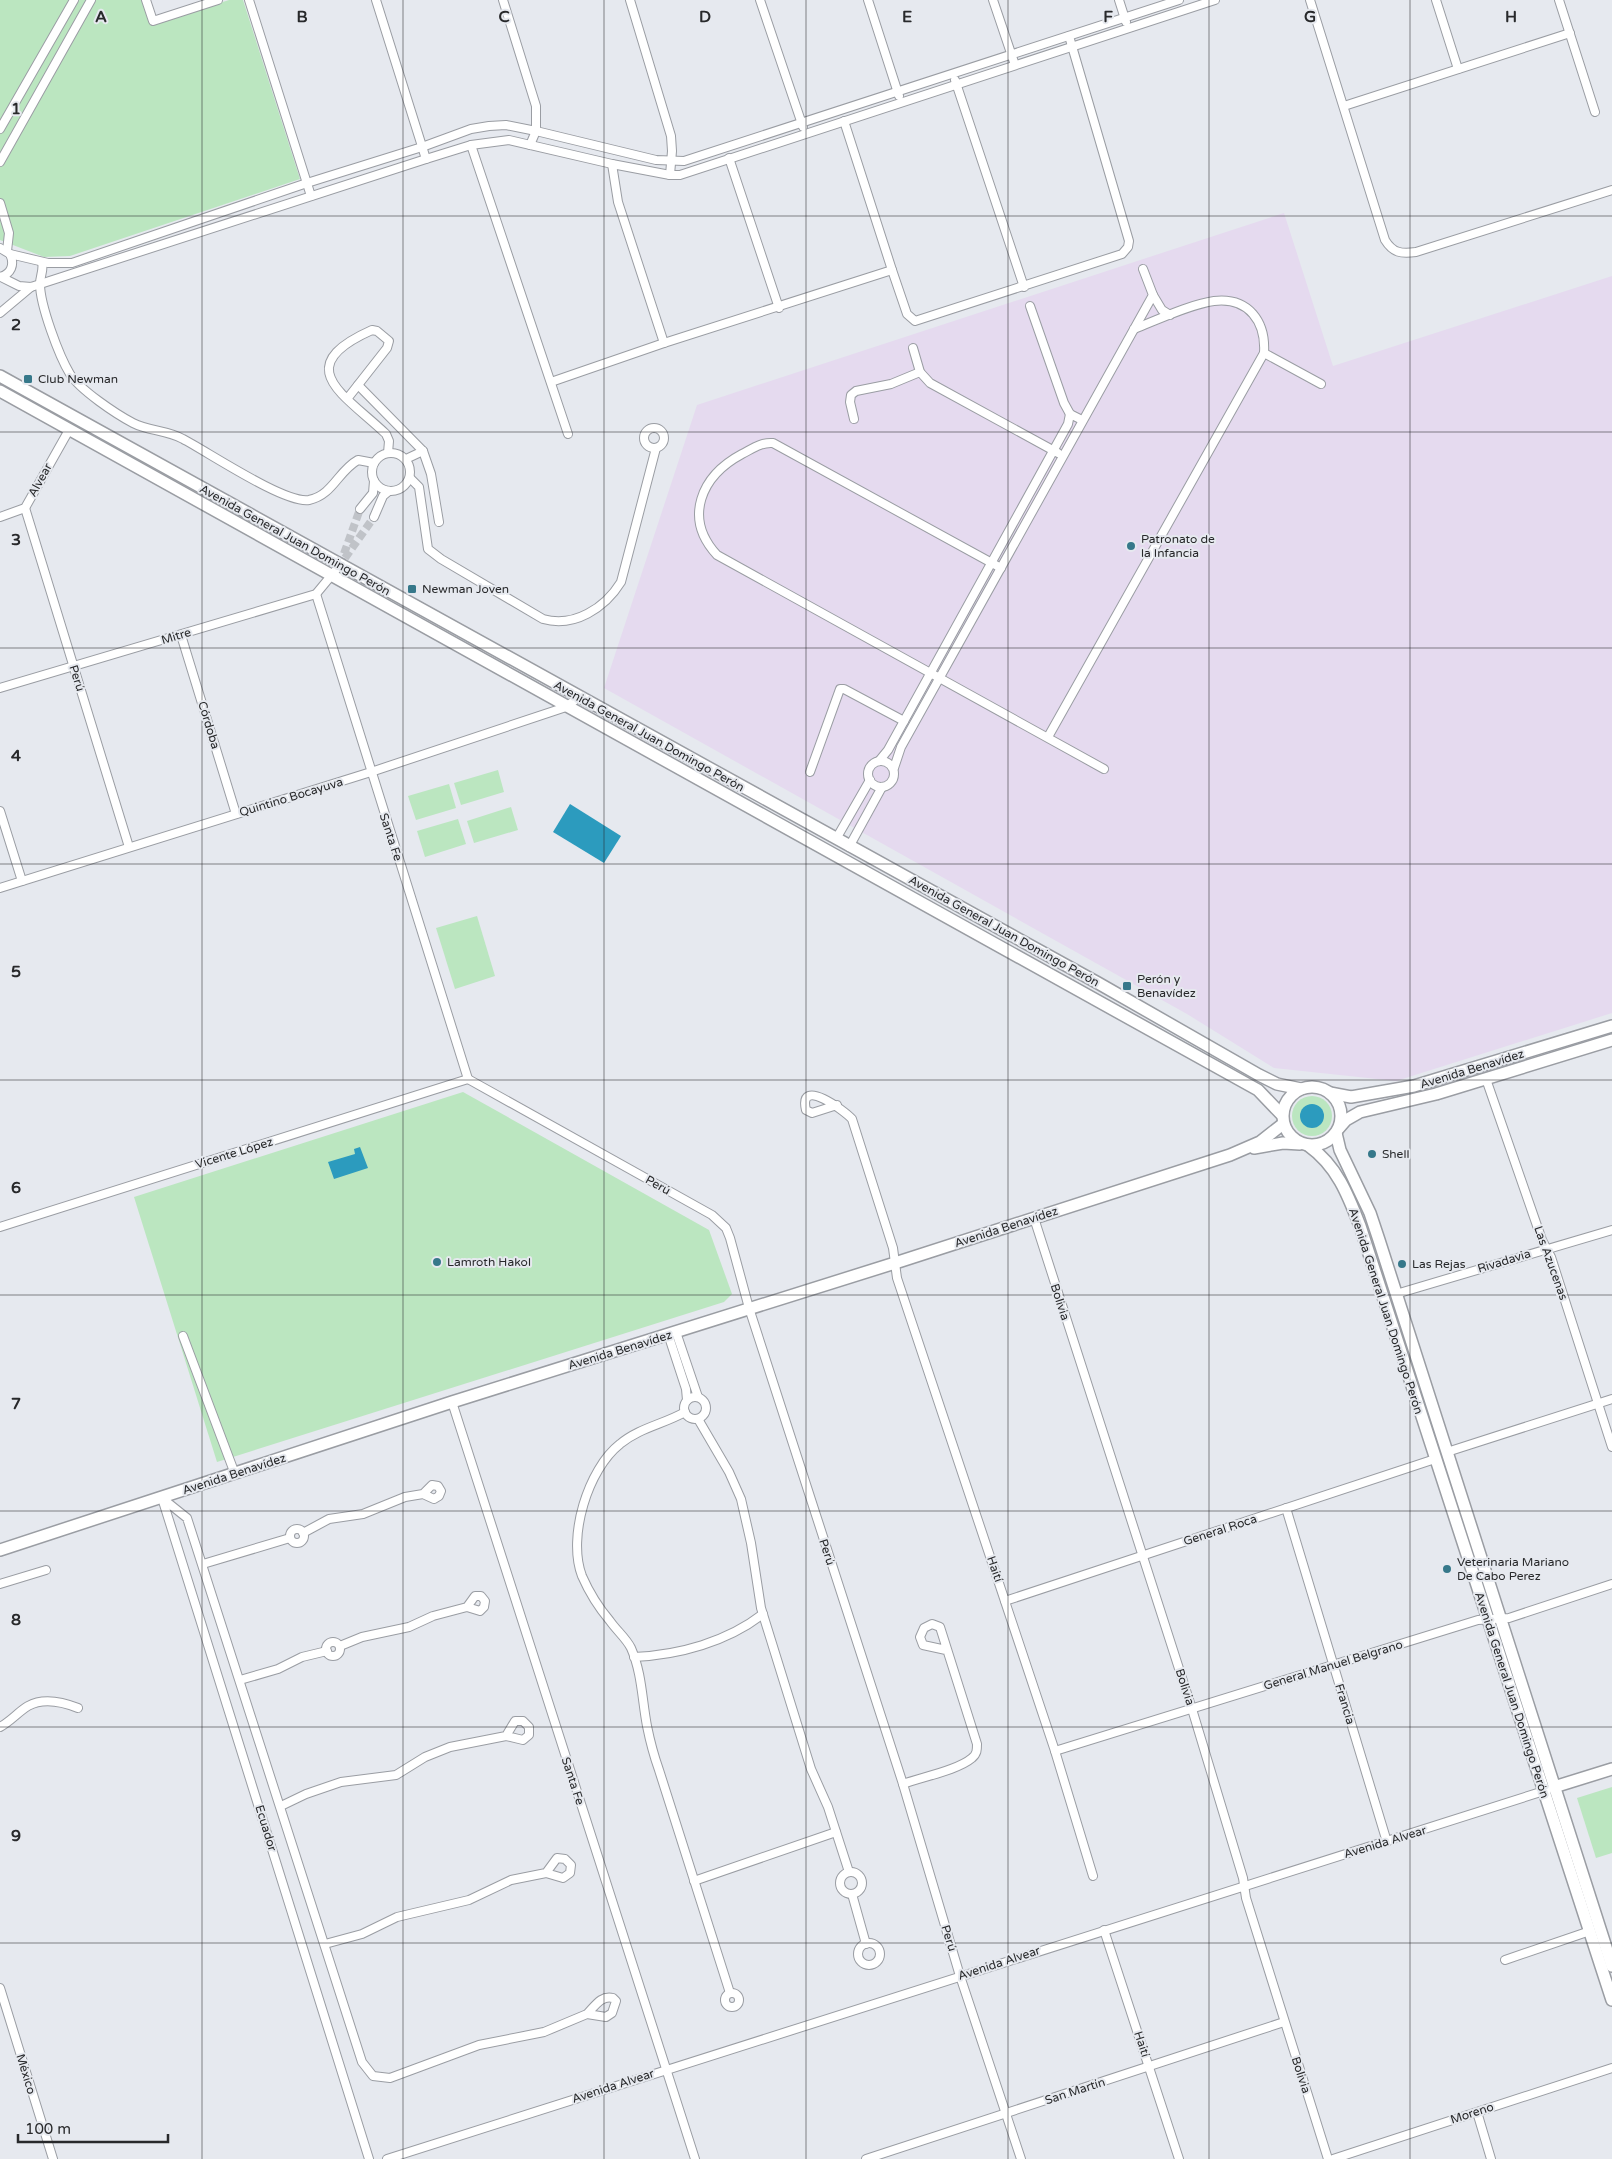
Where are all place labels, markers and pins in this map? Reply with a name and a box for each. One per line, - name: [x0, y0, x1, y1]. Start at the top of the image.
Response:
- place label: Club Newman: [38, 372, 118, 386]
- marker: Club Newman: [22, 373, 34, 385]
- place label: Patronato de la Infancia: [1141, 532, 1215, 560]
- marker: Patronato de la Infancia: [1125, 540, 1137, 552]
- place label: Newman Joven: [422, 582, 509, 596]
- marker: Newman Joven: [406, 583, 418, 595]
- place label: Perón y Benavídez: [1137, 972, 1196, 1000]
- marker: Perón y Benavídez: [1121, 980, 1133, 992]
- place label: Shell: [1382, 1147, 1409, 1161]
- marker: Shell: [1366, 1148, 1378, 1160]
- place label: Lamroth Hakol: [447, 1255, 531, 1269]
- marker: Lamroth Hakol: [431, 1256, 443, 1268]
- place label: Las Rejas: [1412, 1257, 1466, 1271]
- marker: Las Rejas: [1396, 1258, 1408, 1270]
- place label: Veterinaria Mariano De Cabo Perez: [1457, 1555, 1569, 1583]
- marker: Veterinaria Mariano De Cabo Perez: [1441, 1563, 1453, 1575]

